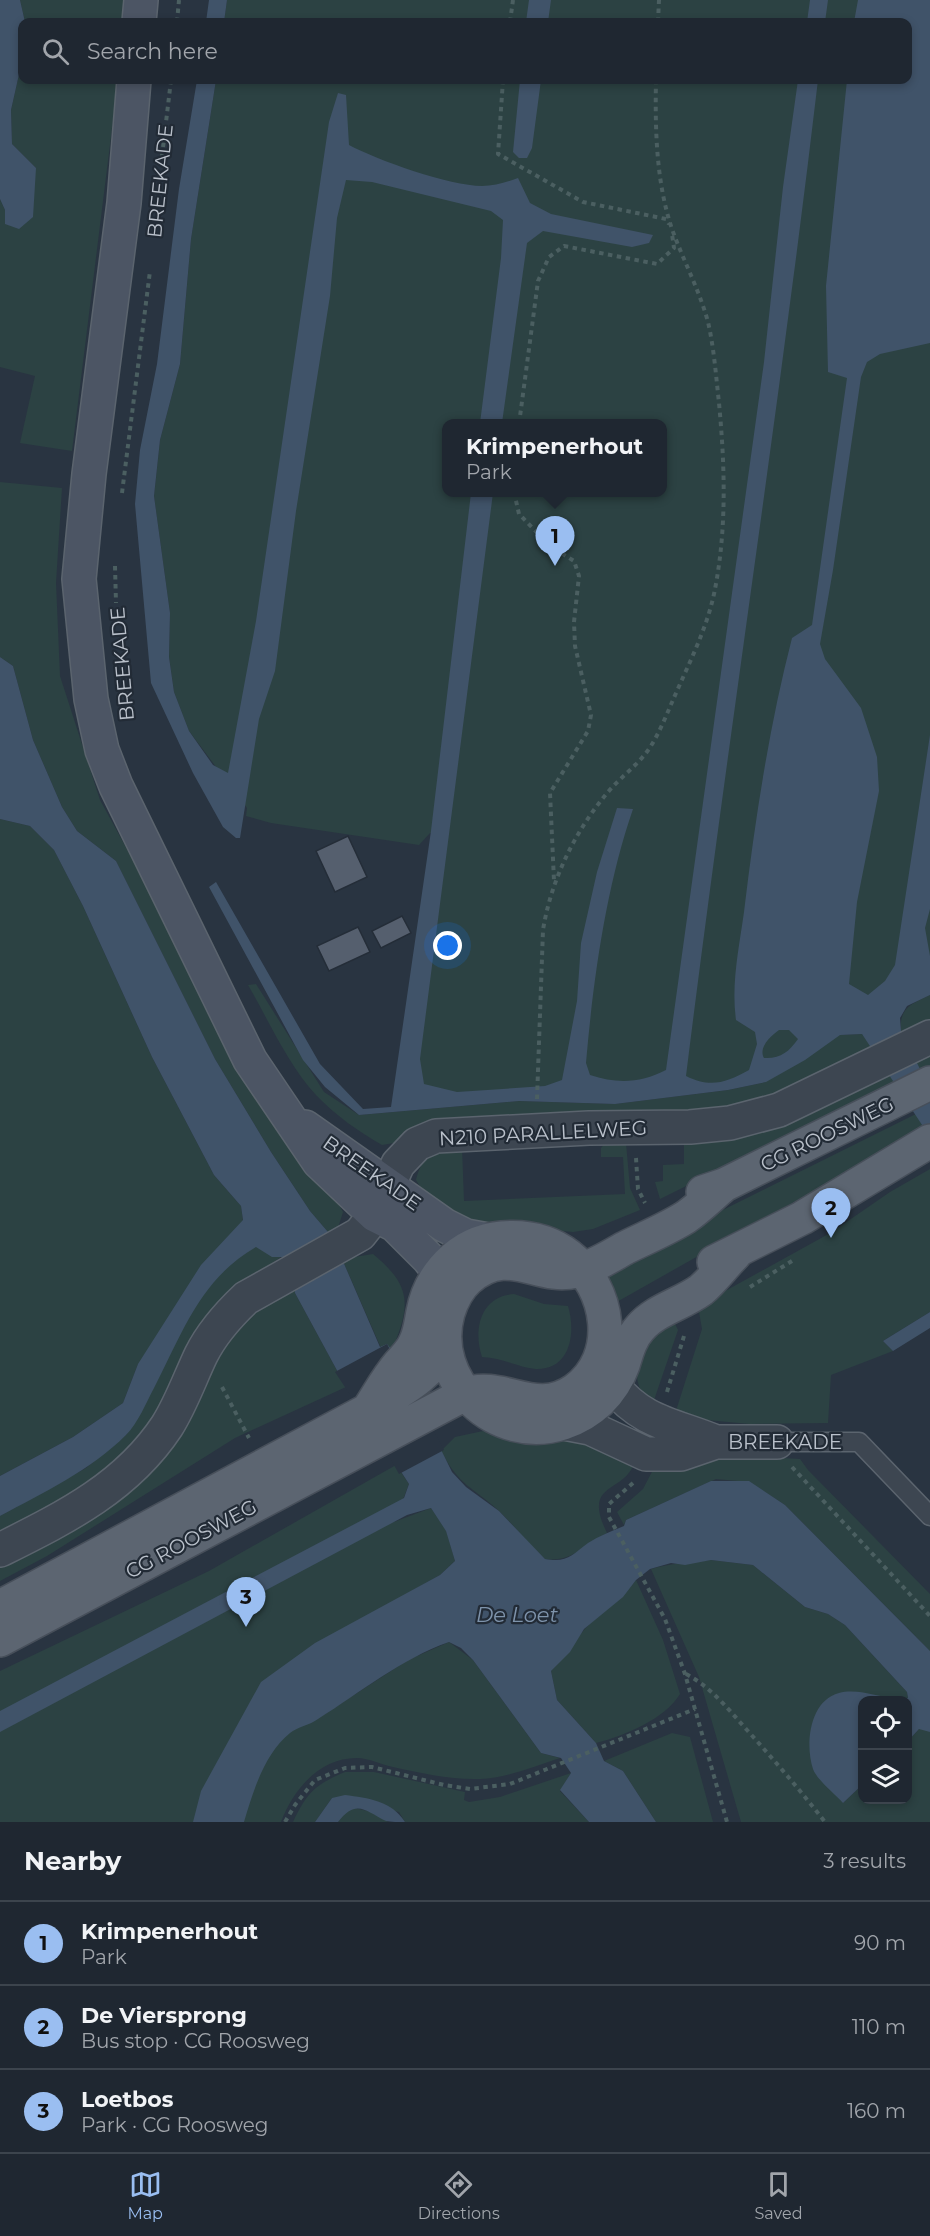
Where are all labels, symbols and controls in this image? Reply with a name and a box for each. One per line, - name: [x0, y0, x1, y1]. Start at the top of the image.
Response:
- search box: [18, 18, 912, 84]
- icon: search: [39, 35, 72, 68]
- text: Search here: [87, 38, 218, 65]
- street label: BREEKADE: [142, 123, 178, 239]
- popup: [442, 419, 667, 497]
- text: Krimpenerhout: [466, 433, 643, 460]
- text: Park: [466, 460, 512, 484]
- pin: 1: [536, 516, 574, 566]
- street label: BREEKADE: [105, 606, 139, 722]
- your location: [433, 931, 462, 960]
- street label: CG ROOSWEG: [756, 1091, 898, 1177]
- street label: N210 PARALLELWEG: [438, 1116, 648, 1150]
- street label: BREEKADE: [318, 1130, 426, 1216]
- pin: 2: [812, 1188, 850, 1238]
- street label: BREEKADE: [728, 1430, 842, 1454]
- street label: CG ROOSWEG: [121, 1494, 261, 1584]
- pin: 3: [226, 1578, 266, 1627]
- water label: De Loet: [476, 1602, 559, 1627]
- map controls: [858, 1696, 912, 1804]
- button: locate: [858, 1696, 912, 1750]
- button: layers: [858, 1750, 912, 1804]
- text: Nearby: [24, 1845, 121, 1877]
- text: 3 results: [823, 1849, 906, 1873]
- text: Krimpenerhout: [81, 1918, 258, 1945]
- text: 1: [40, 1931, 47, 1955]
- text: 90 m: [854, 1931, 906, 1955]
- text: Park: [81, 1945, 127, 1969]
- text: De Viersprong: [81, 2002, 247, 2029]
- text: 2: [38, 2015, 49, 2039]
- text: 110 m: [852, 2015, 906, 2039]
- text: Bus stop · CG Roosweg: [81, 2029, 310, 2053]
- text: Loetbos: [81, 2086, 173, 2113]
- text: 3: [38, 2099, 49, 2123]
- text: 160 m: [847, 2099, 906, 2123]
- text: Park · CG Roosweg: [81, 2113, 269, 2137]
- tab: Map: [127, 2168, 163, 2223]
- tab: Directions: [418, 2168, 500, 2223]
- tab: Saved: [755, 2168, 803, 2223]

